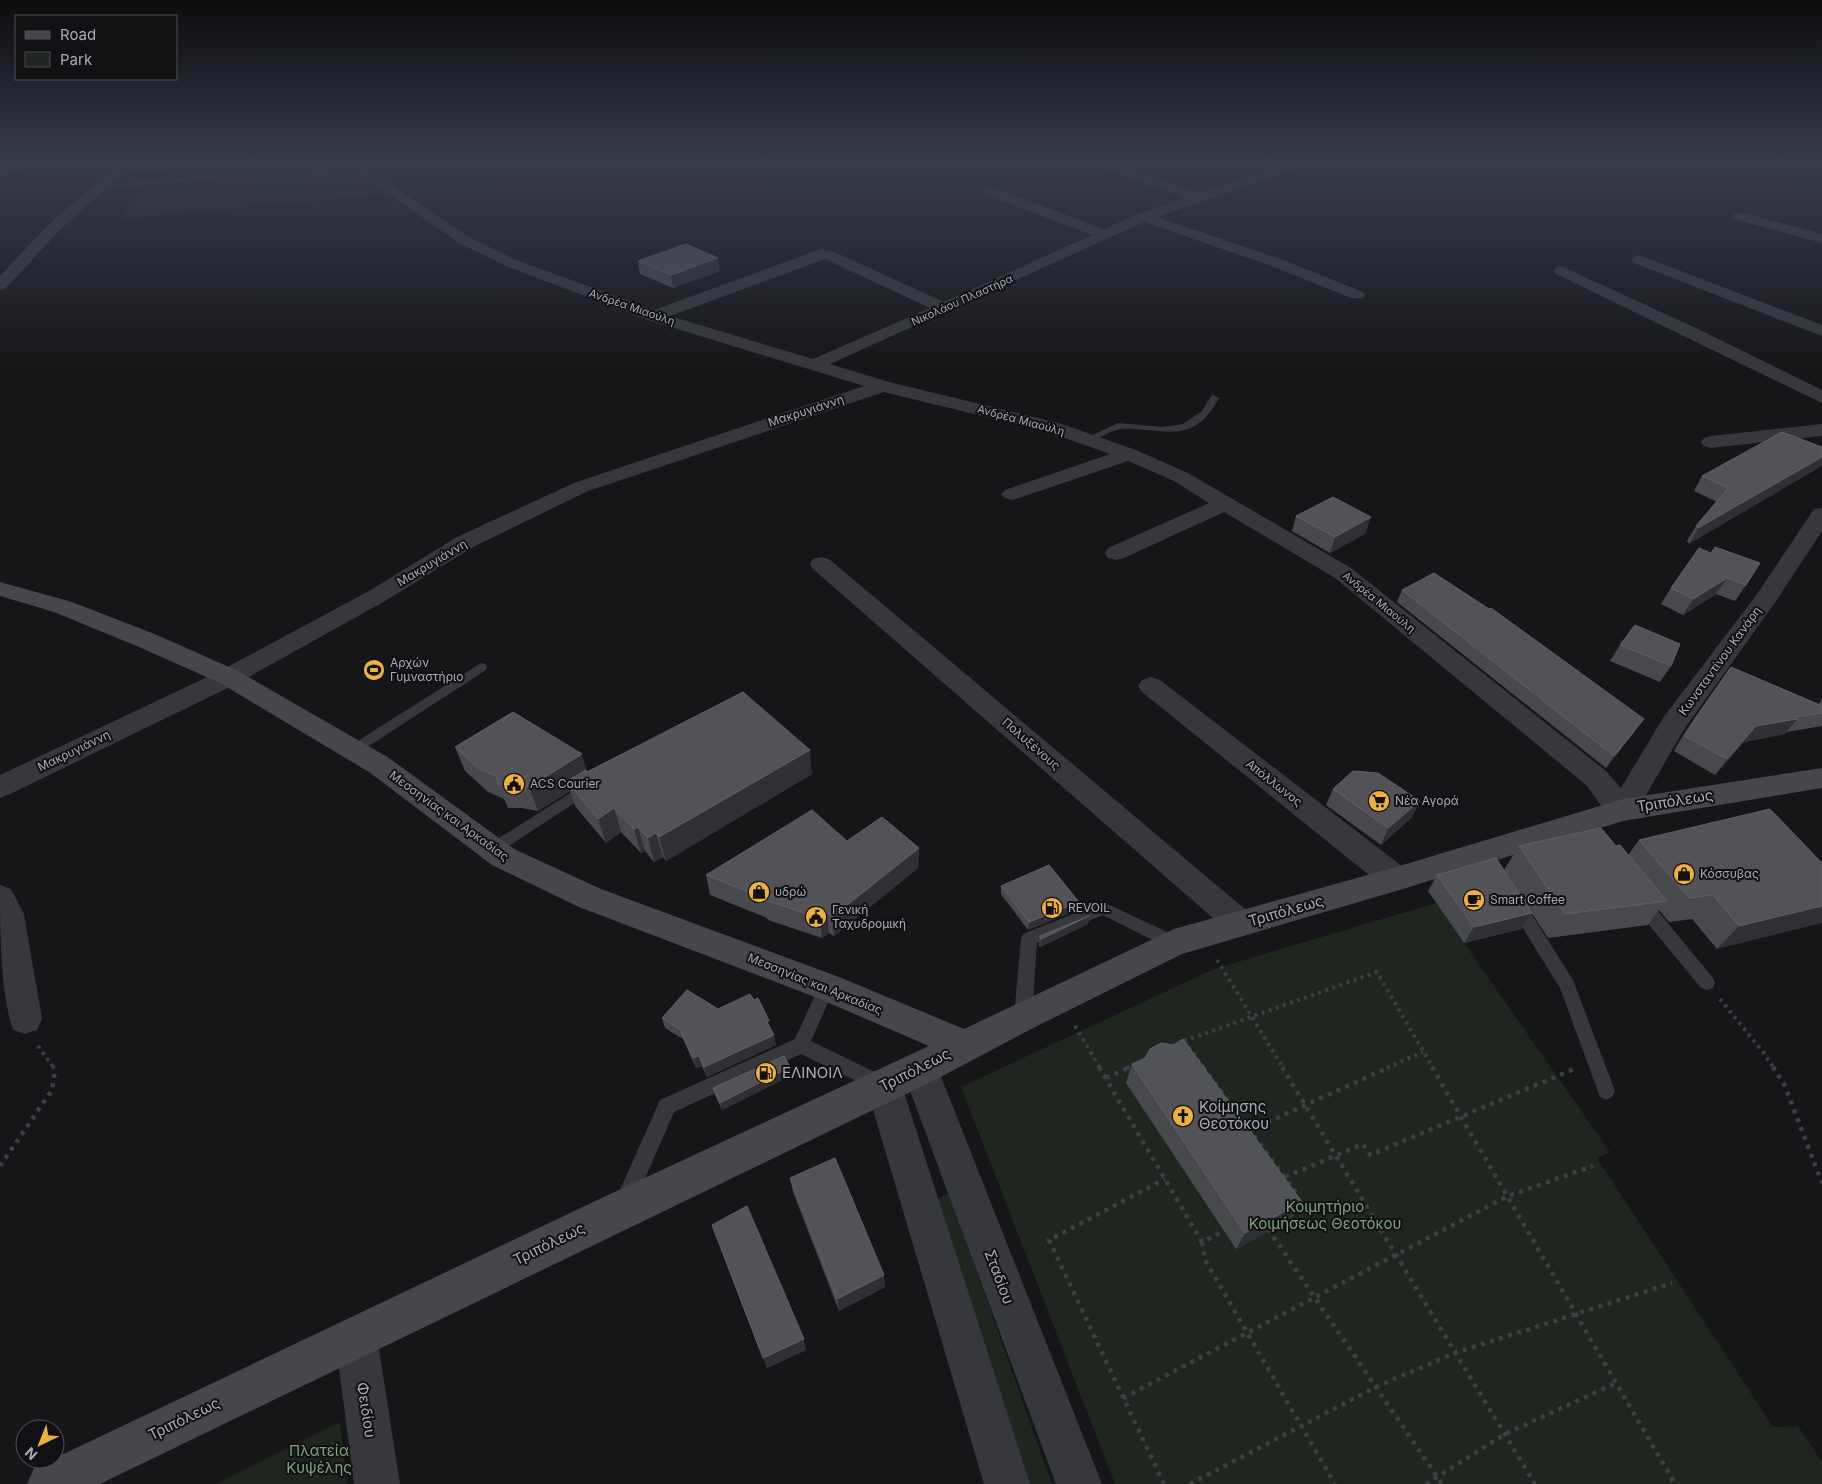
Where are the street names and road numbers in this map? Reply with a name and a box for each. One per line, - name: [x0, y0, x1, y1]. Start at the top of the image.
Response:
- street label: Νικολάου Πλαστήρα: [909, 271, 1015, 329]
- street label: Ανδρέα Μιαούλη: [587, 286, 677, 328]
- street label: Μακρυγιάννη: [766, 391, 846, 430]
- street label: Ανδρέα Μιαούλη: [976, 402, 1066, 438]
- street label: Μακρυγιάννη: [394, 536, 469, 589]
- street label: Ανδρέα Μιαούλη: [1340, 568, 1418, 636]
- street label: Κωνσταντίνου Κανάρη: [1675, 603, 1764, 718]
- street label: Πολυξένους: [999, 714, 1064, 773]
- street label: Μακρυγιάννη: [35, 727, 112, 775]
- street label: Απόλλωνος: [1243, 756, 1306, 809]
- street label: Μεσσηνίας και Αρκαδίας: [387, 767, 512, 864]
- street label: Τριπόλεως: [1635, 785, 1715, 816]
- street label: Τριπόλεως: [1246, 891, 1326, 930]
- street label: Μεσσηνίας και Αρκαδίας: [746, 950, 885, 1017]
- street label: Τριπόλεως: [876, 1044, 954, 1096]
- street label: Τριπόλεως: [510, 1218, 588, 1269]
- street label: Σταδίου: [980, 1247, 1019, 1307]
- street label: Φειδίου: [353, 1381, 380, 1439]
- street label: Τριπόλεως: [145, 1393, 223, 1444]

